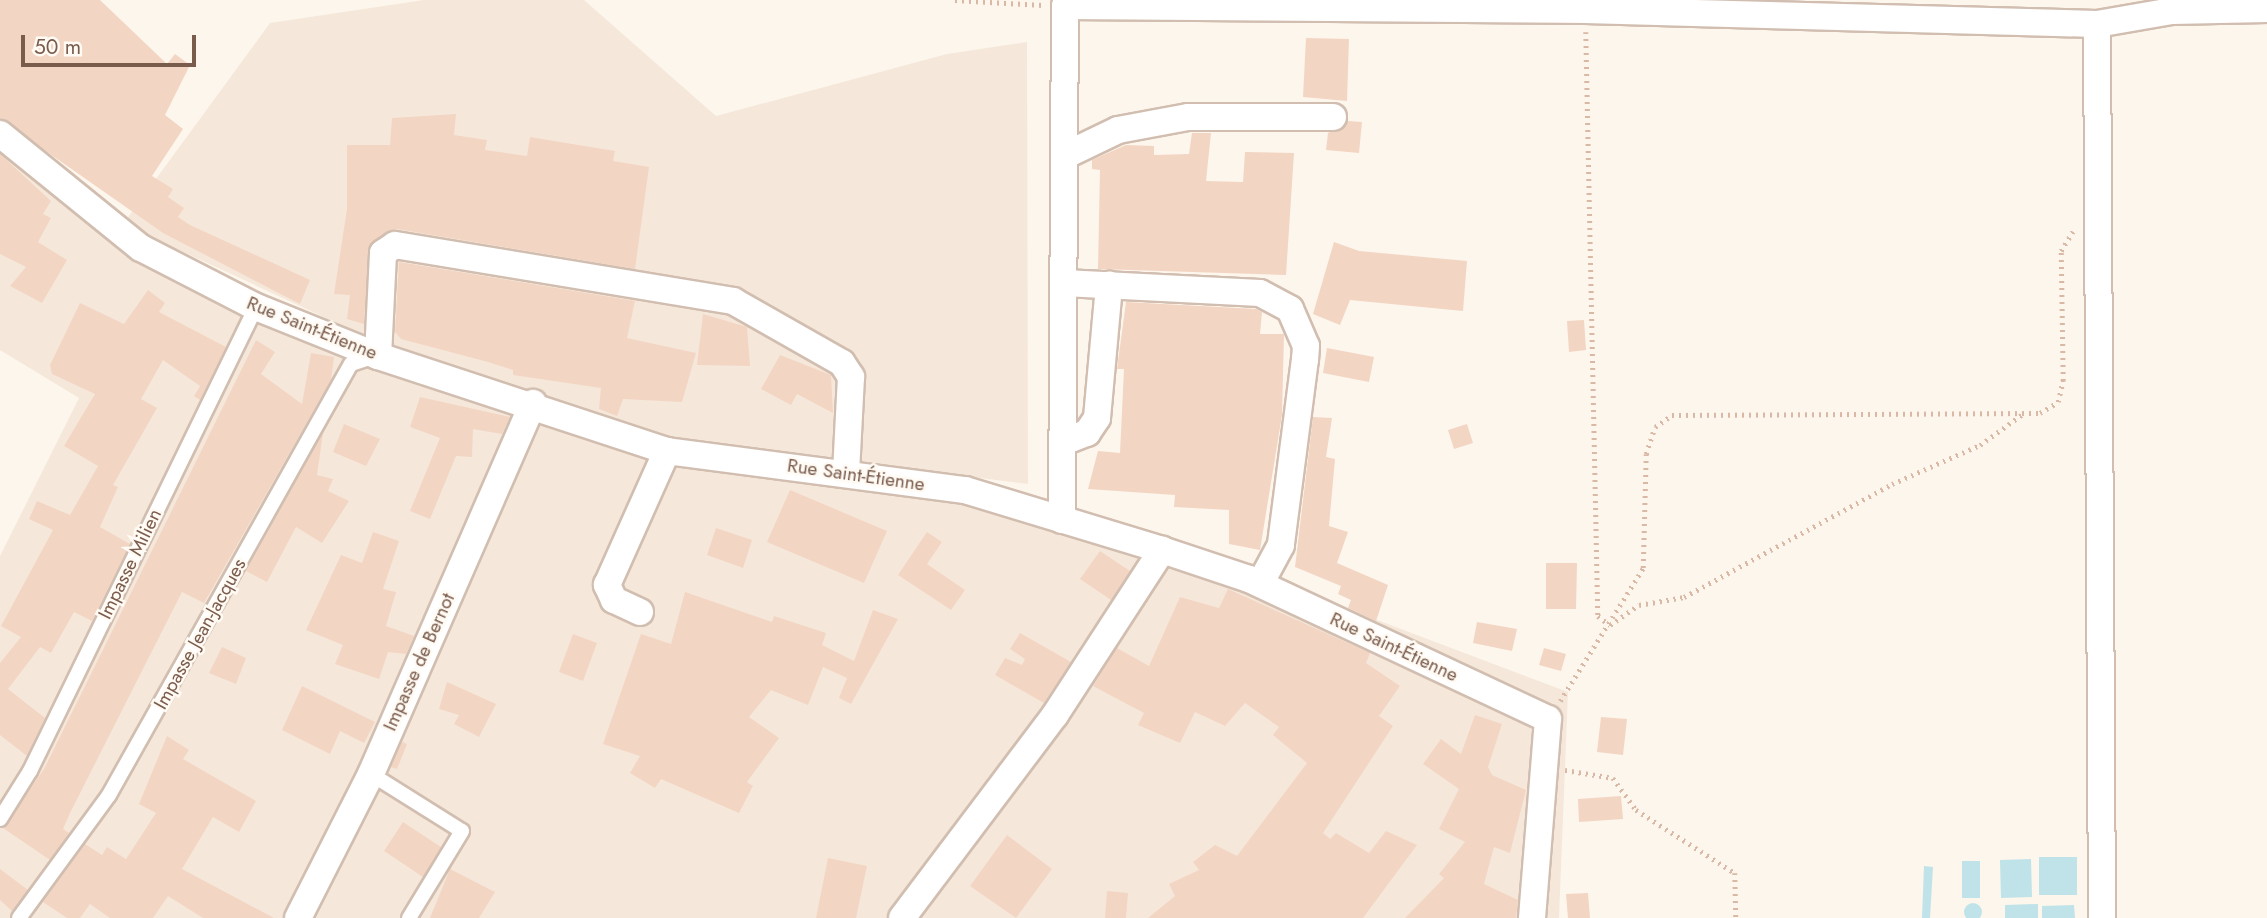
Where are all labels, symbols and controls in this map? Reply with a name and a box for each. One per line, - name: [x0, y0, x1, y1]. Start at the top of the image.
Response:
- scale bar: [24, 21, 200, 65]
- text: 50 m: [34, 32, 81, 62]
- street label: Rue Saint-Étienne: [243, 291, 381, 365]
- street label: Rue Saint-Étienne: [786, 454, 926, 496]
- street label: Impasse Milien: [94, 505, 166, 623]
- street label: Impasse Jean-Jacques: [149, 555, 251, 713]
- street label: Impasse de Bernot: [378, 590, 460, 734]
- street label: Rue Saint-Étienne: [1326, 607, 1462, 687]

